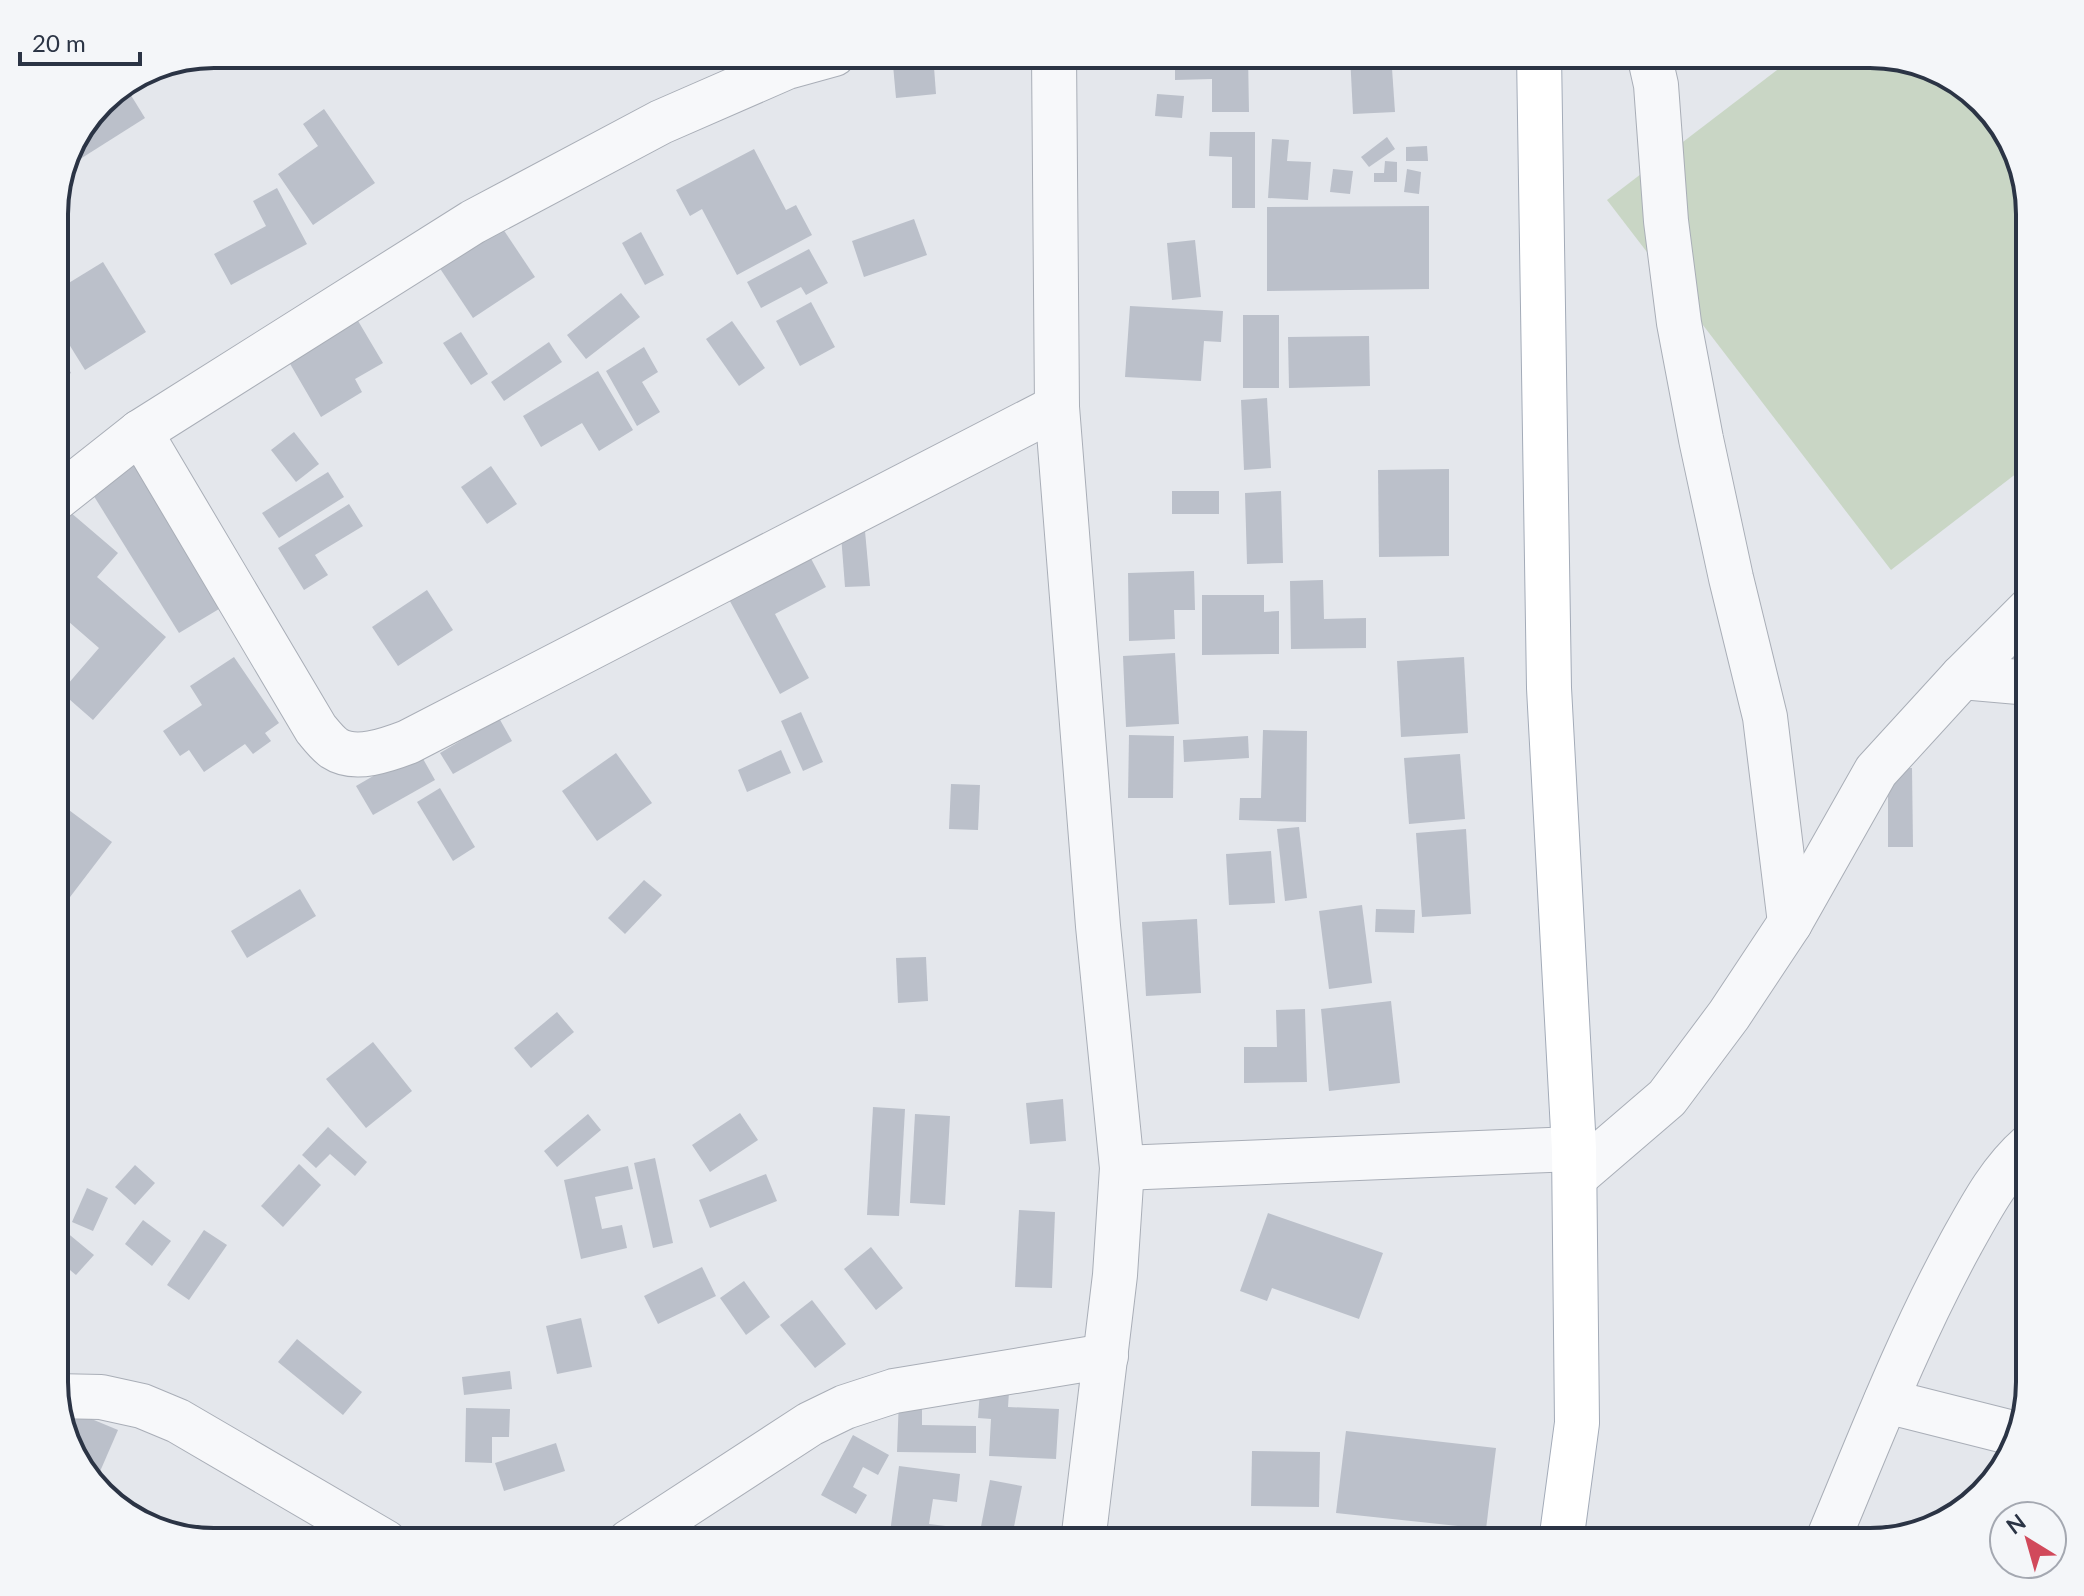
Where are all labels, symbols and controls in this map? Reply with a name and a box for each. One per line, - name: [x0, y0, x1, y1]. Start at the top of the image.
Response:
- scale bar: [20, 16, 140, 66]
- text: 20 m: [32, 28, 86, 57]
- north arrow: [1988, 1500, 2068, 1580]
- text: N: [2001, 1508, 2031, 1540]

